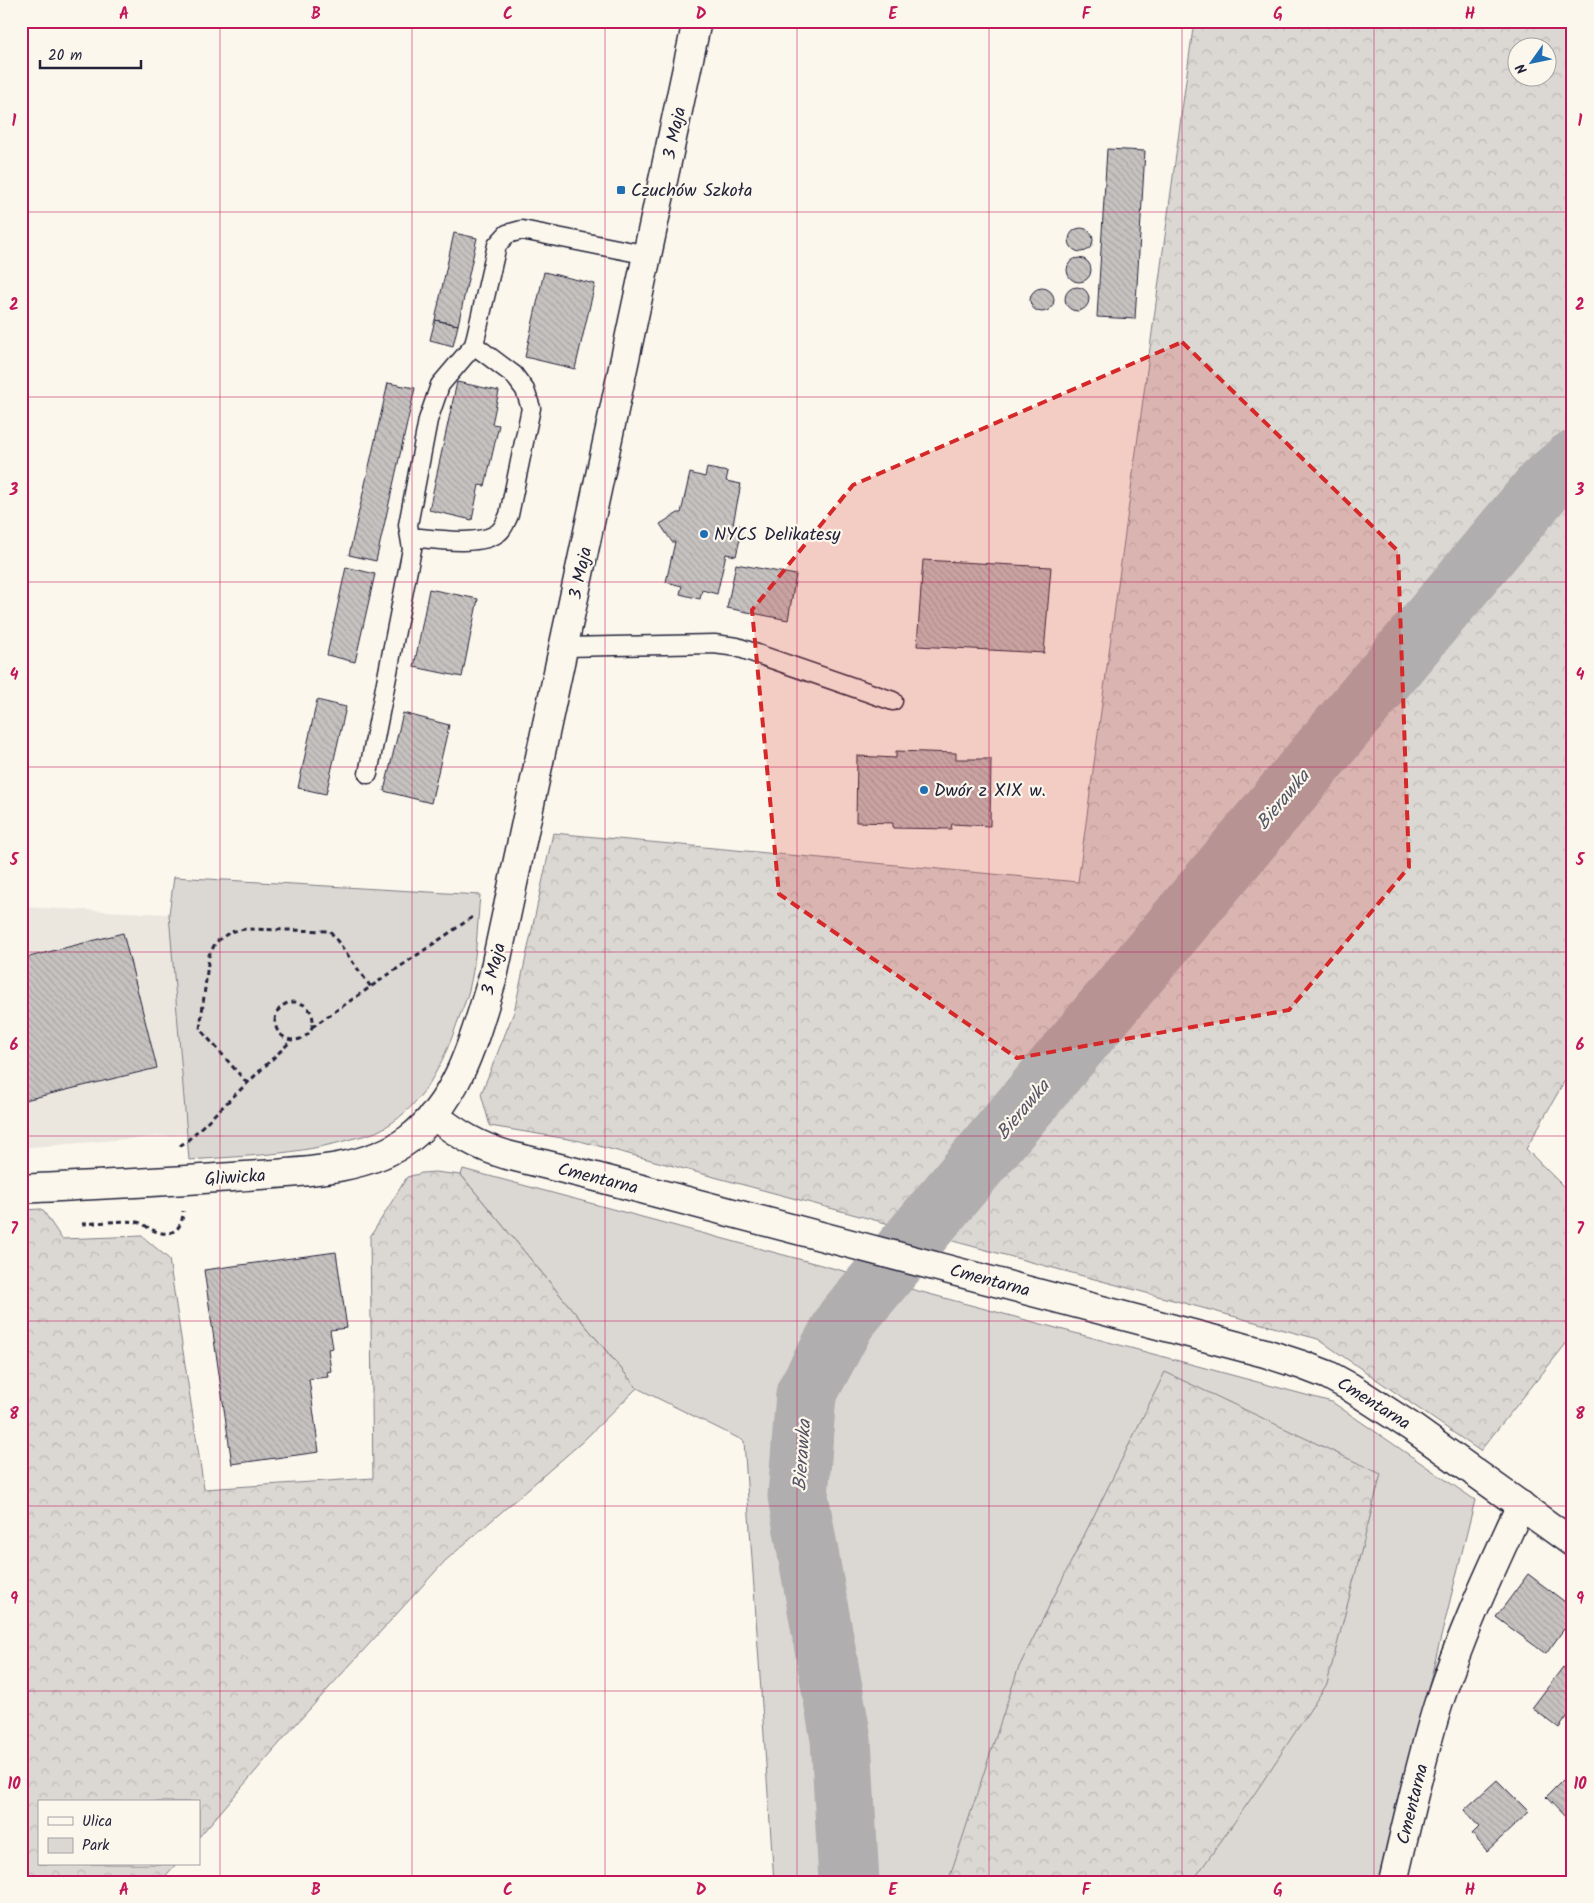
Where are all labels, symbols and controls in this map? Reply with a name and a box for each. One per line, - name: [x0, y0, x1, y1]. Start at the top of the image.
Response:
- text: A: [119, 2, 129, 27]
- text: B: [311, 2, 321, 27]
- text: C: [503, 2, 513, 27]
- text: D: [696, 2, 707, 27]
- text: E: [889, 2, 899, 27]
- text: F: [1082, 2, 1092, 27]
- text: G: [1273, 2, 1283, 27]
- text: H: [1465, 2, 1475, 27]
- scale bar: [40, 38, 141, 70]
- north arrow: [1506, 38, 1556, 88]
- text: 20 m: [48, 44, 82, 68]
- text: N: [1510, 59, 1534, 78]
- street label: 3 Maja: [656, 104, 695, 162]
- text: 1: [12, 109, 17, 134]
- text: 1: [1578, 109, 1583, 134]
- place label: Czuchów Szkoła: [631, 177, 753, 206]
- marker: Czuchów Szkoła: [615, 184, 627, 196]
- text: 2: [9, 293, 19, 318]
- text: 2: [1575, 293, 1585, 318]
- text: 3: [9, 478, 19, 503]
- text: 3: [1575, 478, 1585, 503]
- place label: NYCS Delikatesy: [714, 521, 841, 550]
- marker: NYCS Delikatesy: [698, 528, 710, 540]
- street label: 3 Maja: [562, 544, 601, 602]
- text: 4: [10, 663, 19, 688]
- text: 4: [1576, 663, 1585, 688]
- water label: Bierawka: [1249, 763, 1319, 837]
- place label: Dwór z XIX w.: [934, 777, 1046, 806]
- marker: Dwór z XIX w.: [918, 784, 930, 796]
- text: 5: [9, 848, 20, 873]
- text: 5: [1575, 848, 1586, 873]
- street label: 3 Maja: [474, 940, 515, 999]
- text: 6: [10, 1033, 19, 1058]
- text: 6: [1576, 1033, 1585, 1058]
- water label: Bierawka: [989, 1073, 1059, 1147]
- street label: Cmentarna: [554, 1155, 641, 1203]
- street label: Gliwicka: [204, 1162, 267, 1195]
- text: 7: [10, 1217, 18, 1242]
- text: 7: [1576, 1217, 1584, 1242]
- street label: Cmentarna: [946, 1257, 1033, 1306]
- street label: Cmentarna: [1331, 1370, 1416, 1438]
- text: 8: [9, 1402, 19, 1427]
- text: 8: [1575, 1402, 1585, 1427]
- water label: Bierawka: [786, 1418, 821, 1492]
- text: 9: [10, 1587, 18, 1612]
- text: 9: [1576, 1587, 1584, 1612]
- street label: Cmentarna: [1389, 1761, 1437, 1848]
- text: 10: [7, 1772, 21, 1797]
- text: 10: [1573, 1772, 1587, 1797]
- legend: [38, 1800, 200, 1866]
- text: Ulica: [82, 1810, 112, 1834]
- text: Park: [82, 1834, 110, 1858]
- text: A: [119, 1878, 129, 1903]
- text: B: [311, 1878, 321, 1903]
- text: C: [503, 1878, 513, 1903]
- text: D: [696, 1878, 707, 1903]
- text: E: [889, 1878, 899, 1903]
- text: F: [1082, 1878, 1092, 1903]
- text: G: [1273, 1878, 1283, 1903]
- text: H: [1465, 1878, 1475, 1903]

